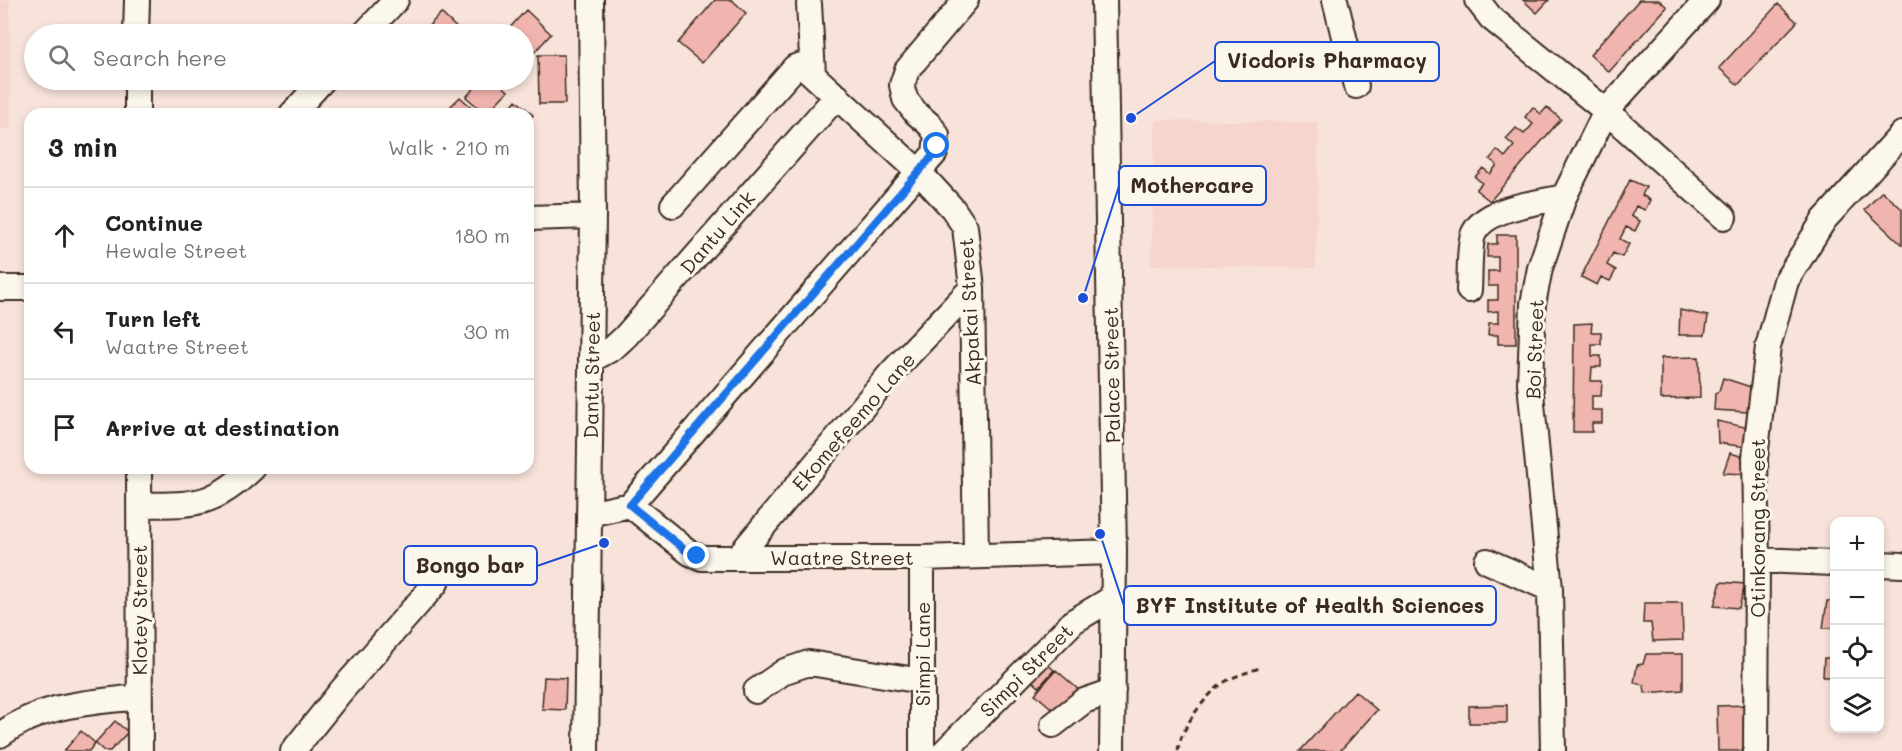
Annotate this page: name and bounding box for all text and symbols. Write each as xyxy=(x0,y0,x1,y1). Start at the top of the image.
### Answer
search box xyxy=(24,24,534,90)
icon: search xyxy=(45,41,78,74)
callout: Vicdoris Pharmacy xyxy=(1215,42,1439,81)
text: Search here xyxy=(93,43,227,72)
text: Vicdoris Pharmacy xyxy=(1227,46,1427,74)
text: 3 min xyxy=(48,130,117,164)
route start xyxy=(923,132,949,158)
text: Walk · 210 m xyxy=(388,134,510,160)
callout: Mothercare xyxy=(1119,166,1266,205)
text: Mothercare xyxy=(1130,171,1254,198)
street label: Dantu Link xyxy=(674,185,760,279)
text: Continue xyxy=(105,208,203,237)
icon: ahead xyxy=(48,219,81,252)
text: 180 m xyxy=(454,222,510,248)
text: Hewale Street xyxy=(105,237,247,263)
street label: Akpakai Street xyxy=(952,237,986,387)
street label: Boi Street xyxy=(1519,298,1549,400)
text: Turn left xyxy=(105,304,201,333)
street label: Palace Street xyxy=(1097,307,1125,443)
street label: Dantu Street xyxy=(577,311,605,439)
icon: left xyxy=(48,315,81,348)
text: 30 m xyxy=(464,318,510,344)
text: Waatre Street xyxy=(105,333,249,359)
street label: Ekomefeemo Lane xyxy=(786,346,920,496)
icon: arrive xyxy=(48,411,81,444)
text: Arrive at destination xyxy=(105,413,340,442)
street label: Otinkorang Street xyxy=(1744,438,1770,618)
map controls xyxy=(1830,517,1884,733)
button: + xyxy=(1830,517,1884,571)
route end xyxy=(683,542,709,568)
street label: Waatre Street xyxy=(770,544,914,570)
street label: Klotey Street xyxy=(126,545,152,675)
callout: Bongo bar xyxy=(404,546,537,585)
text: Bongo bar xyxy=(416,551,525,578)
button: − xyxy=(1830,571,1884,625)
callout: BYF Institute of Health Sciences xyxy=(1124,586,1496,625)
text: BYF Institute of Health Sciences xyxy=(1136,591,1484,618)
street label: Simpi Lane xyxy=(909,602,935,706)
street label: Simpi Street xyxy=(974,618,1078,722)
button: locate xyxy=(1830,625,1884,679)
button: layers xyxy=(1830,679,1884,733)

